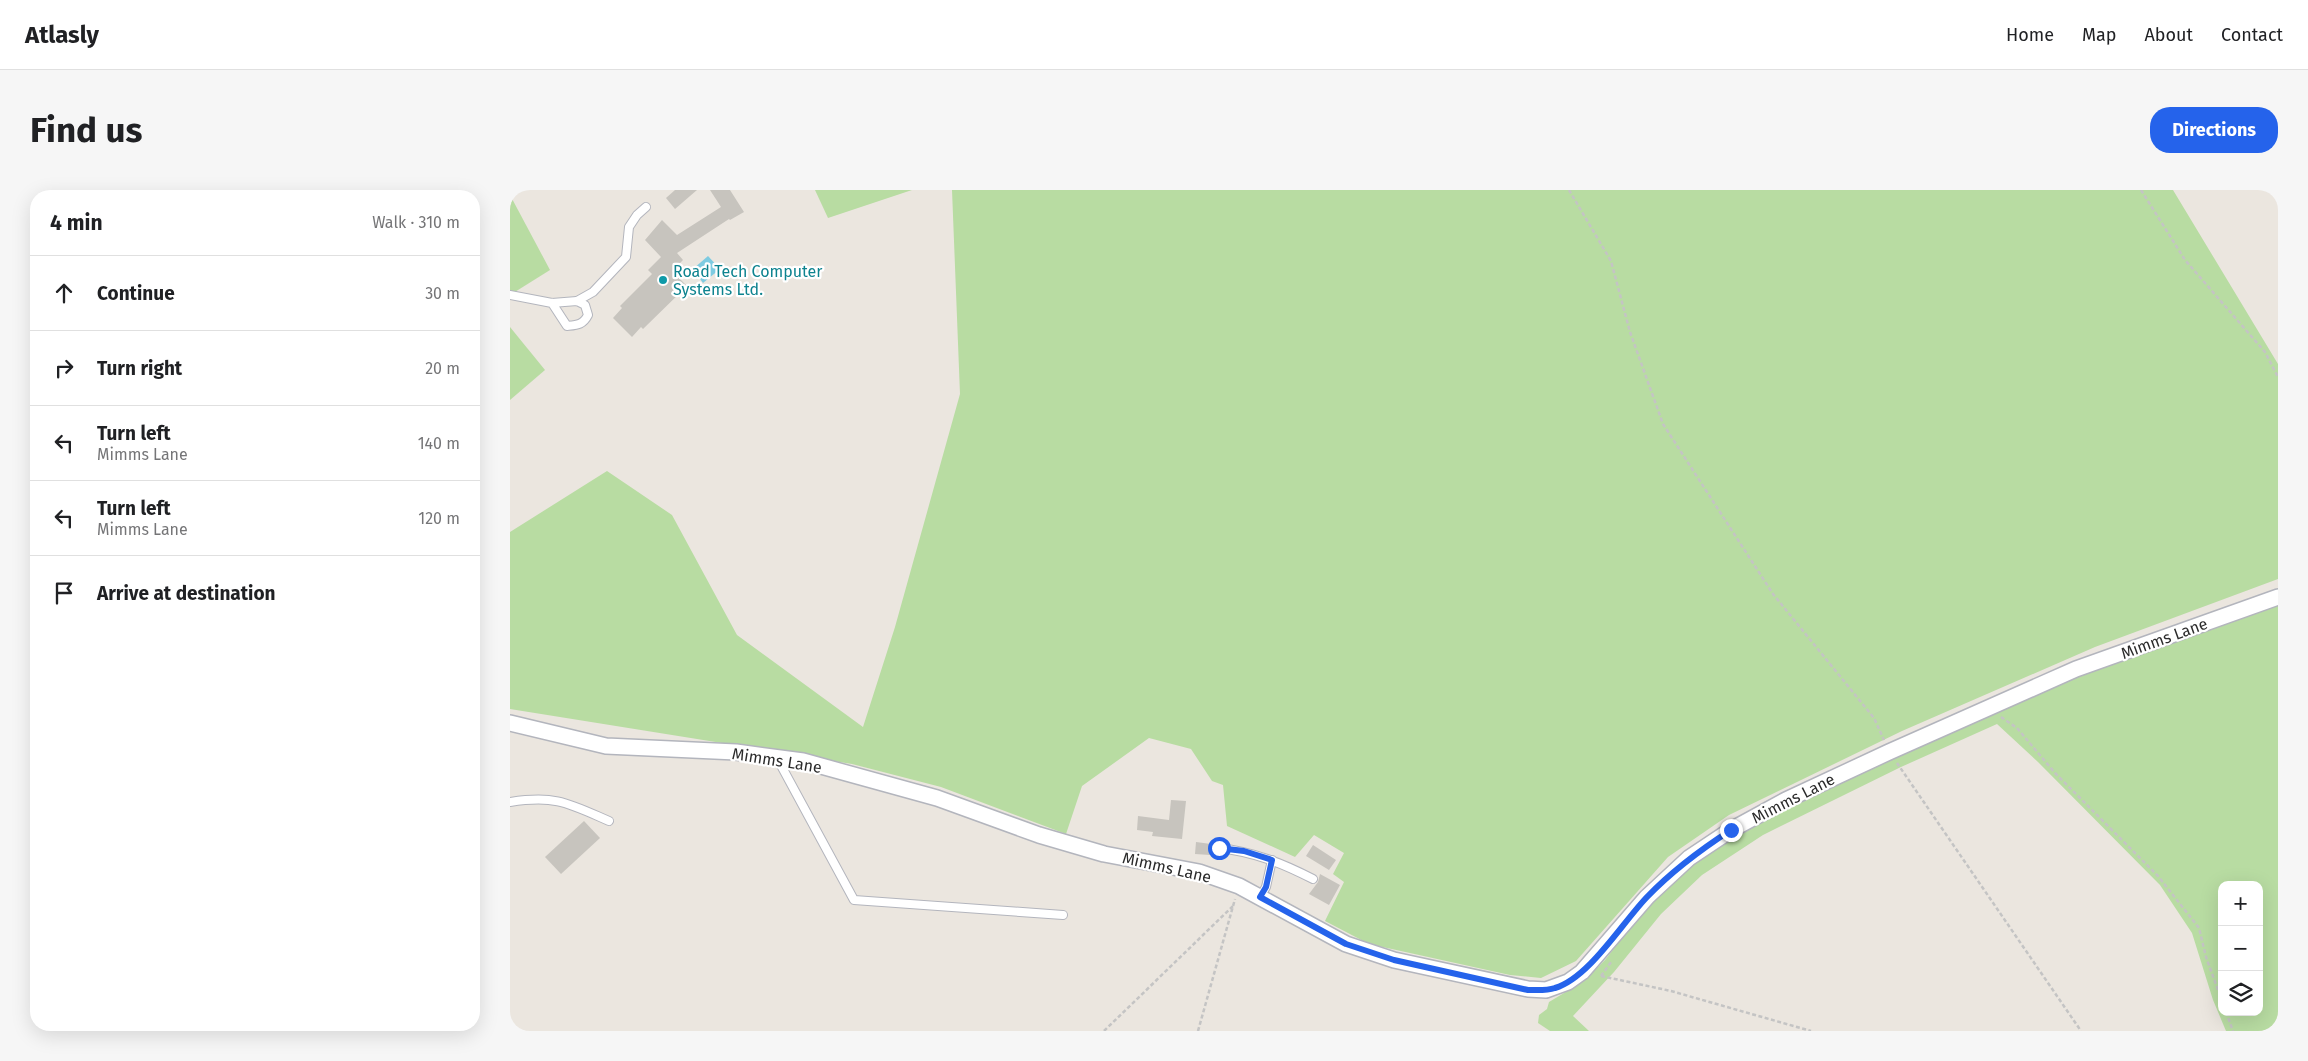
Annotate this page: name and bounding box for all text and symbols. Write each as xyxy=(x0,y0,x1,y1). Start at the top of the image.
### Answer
text: Atlasly xyxy=(25,21,99,49)
text: Home xyxy=(2006,24,2054,46)
text: Map xyxy=(2082,24,2116,46)
text: About xyxy=(2144,24,2193,46)
text: Contact xyxy=(2221,24,2283,46)
button: Directions xyxy=(2150,107,2278,153)
text: Find us xyxy=(30,109,142,151)
text: 4 min xyxy=(50,210,103,236)
text: Walk · 310 m xyxy=(372,213,460,232)
place label: Road Tech Computer Systems Ltd. xyxy=(673,262,823,299)
marker: Road Tech Computer Systems Ltd. xyxy=(657,274,669,286)
icon: ahead xyxy=(50,279,78,307)
text: Continue xyxy=(97,282,175,305)
text: 30 m xyxy=(425,284,460,303)
icon: right xyxy=(50,354,78,382)
text: Turn right xyxy=(97,357,182,380)
text: 20 m xyxy=(425,359,460,378)
text: Turn left xyxy=(97,422,171,445)
icon: left xyxy=(50,429,78,457)
text: 140 m xyxy=(418,434,460,453)
text: Mimms Lane xyxy=(97,445,188,464)
text: Turn left xyxy=(97,497,171,520)
icon: left xyxy=(50,504,78,532)
text: 120 m xyxy=(418,509,460,528)
text: Mimms Lane xyxy=(97,520,188,539)
icon: arrive xyxy=(50,579,78,607)
text: Arrive at destination xyxy=(97,582,276,605)
street label: Mimms Lane xyxy=(2118,614,2210,663)
street label: Mimms Lane xyxy=(731,744,823,777)
street label: Mimms Lane xyxy=(1748,769,1838,828)
route end xyxy=(1720,819,1743,842)
route start xyxy=(1208,837,1231,860)
street label: Mimms Lane xyxy=(1121,848,1213,887)
map controls xyxy=(2218,881,2263,1016)
button: + xyxy=(2218,881,2263,926)
button: − xyxy=(2218,926,2263,971)
button: layers xyxy=(2218,971,2263,1016)

